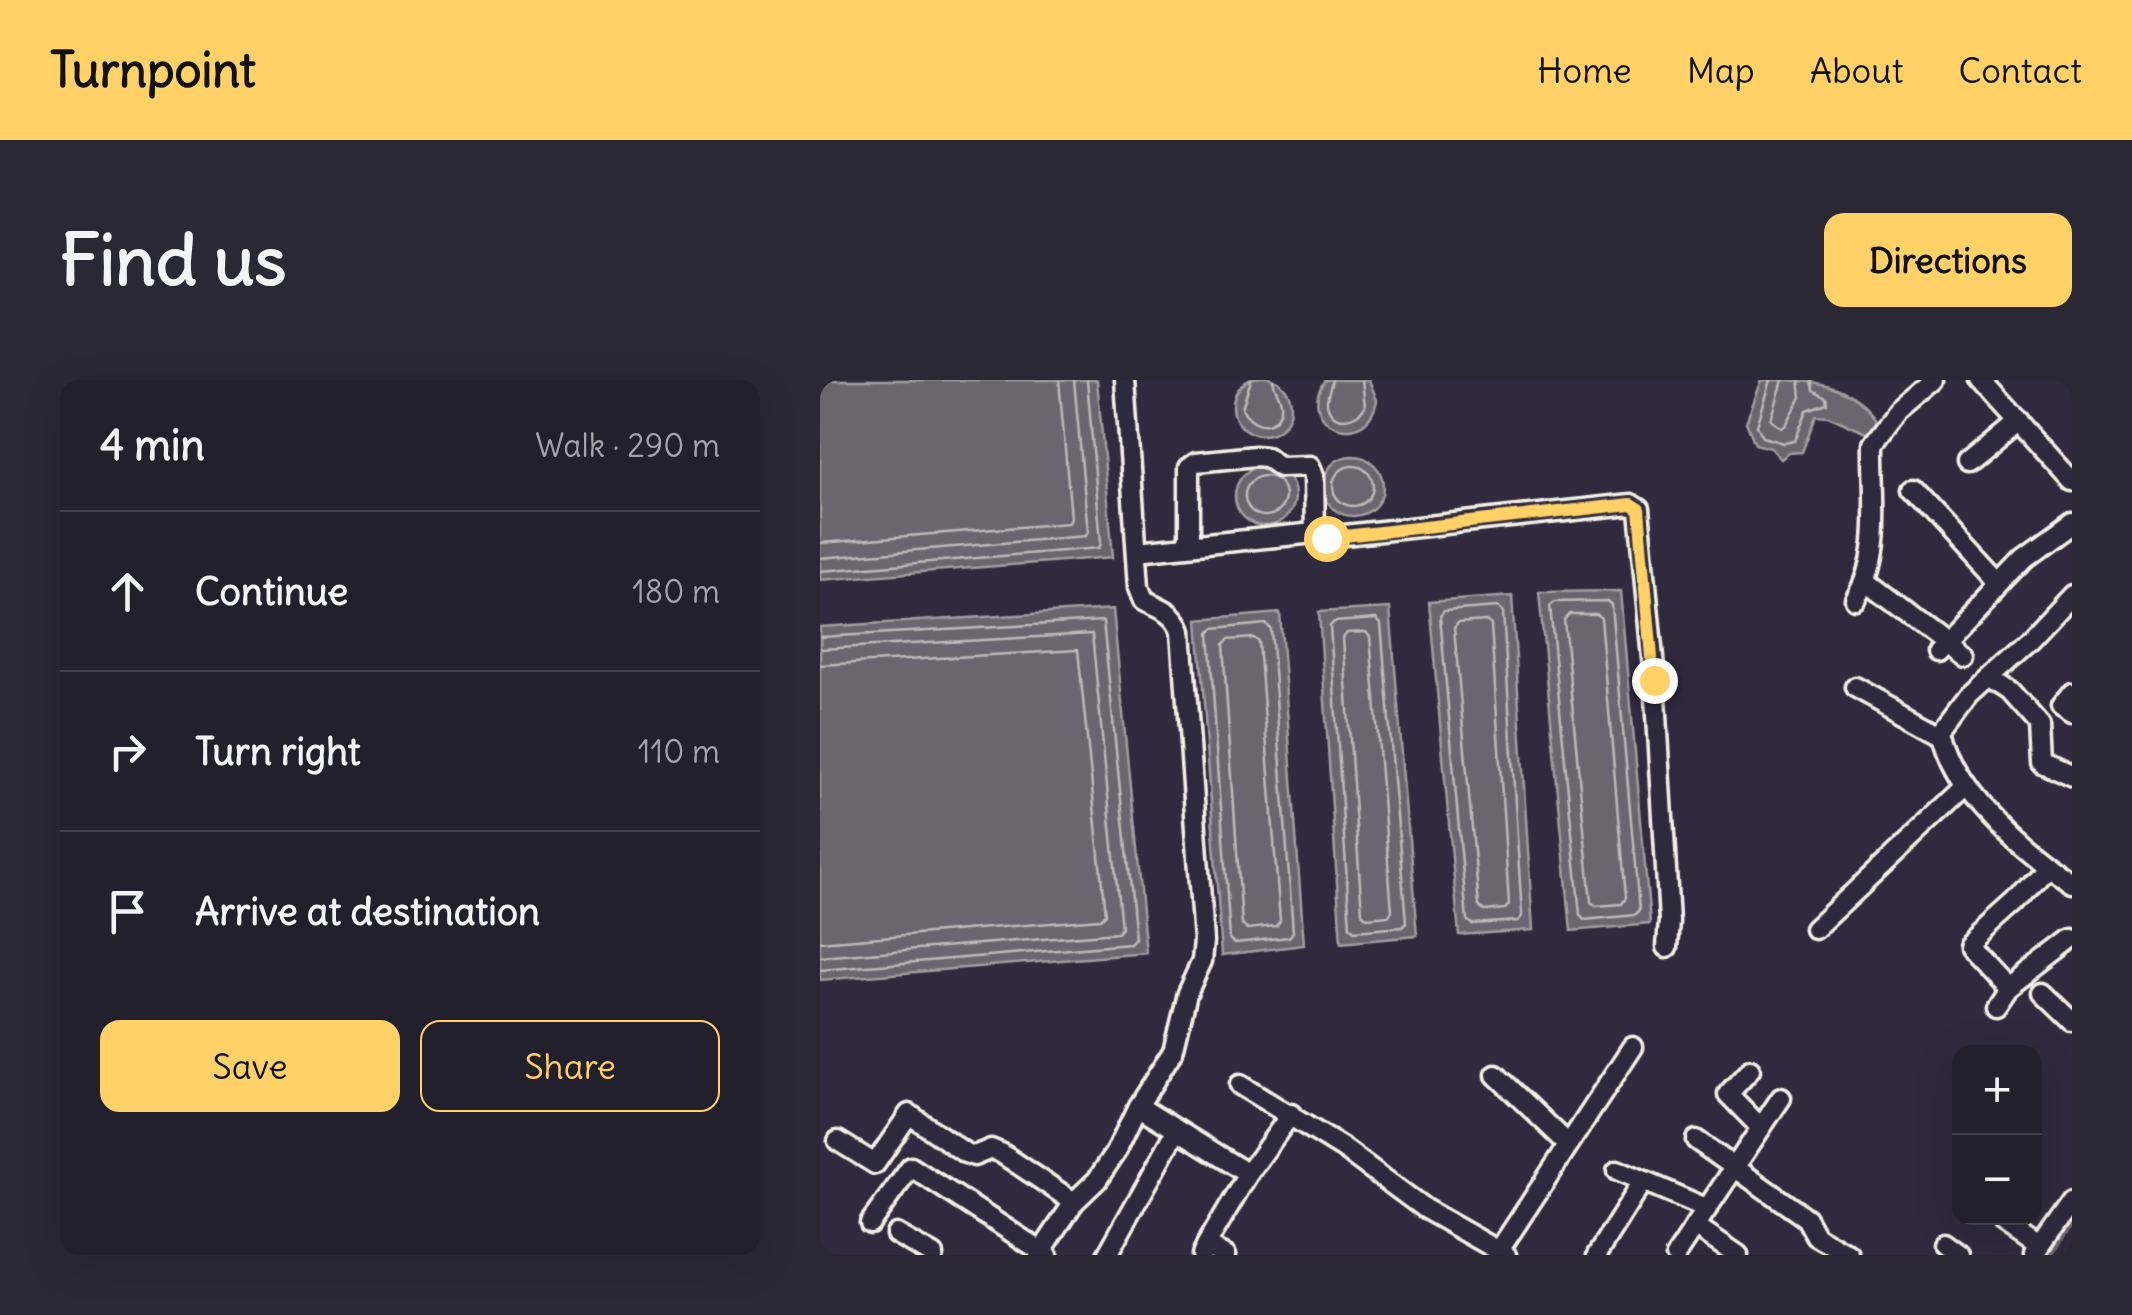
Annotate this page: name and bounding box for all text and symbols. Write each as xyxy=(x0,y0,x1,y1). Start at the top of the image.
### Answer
text: Turnpoint xyxy=(50,40,256,100)
text: Home xyxy=(1537,48,1632,92)
text: Map xyxy=(1687,48,1755,92)
text: About xyxy=(1810,48,1903,92)
text: Contact xyxy=(1958,48,2082,92)
button: Directions xyxy=(1824,213,2072,307)
text: Find us xyxy=(60,216,286,304)
text: 4 min xyxy=(100,419,205,471)
text: Walk · 290 m xyxy=(535,425,720,466)
route start xyxy=(1304,516,1350,562)
icon: ahead xyxy=(100,564,155,619)
text: Continue xyxy=(195,568,348,615)
text: 180 m xyxy=(632,571,720,612)
route end xyxy=(1632,658,1678,704)
icon: right xyxy=(100,724,155,779)
text: Turn right xyxy=(195,728,361,775)
text: 110 m xyxy=(638,731,720,772)
icon: arrive xyxy=(100,884,155,939)
text: Arrive at destination xyxy=(195,888,540,935)
button: Save xyxy=(100,1020,400,1112)
button: Share xyxy=(420,1020,720,1112)
map controls xyxy=(1952,1045,2042,1225)
button: + xyxy=(1952,1045,2042,1135)
button: − xyxy=(1952,1135,2042,1225)

